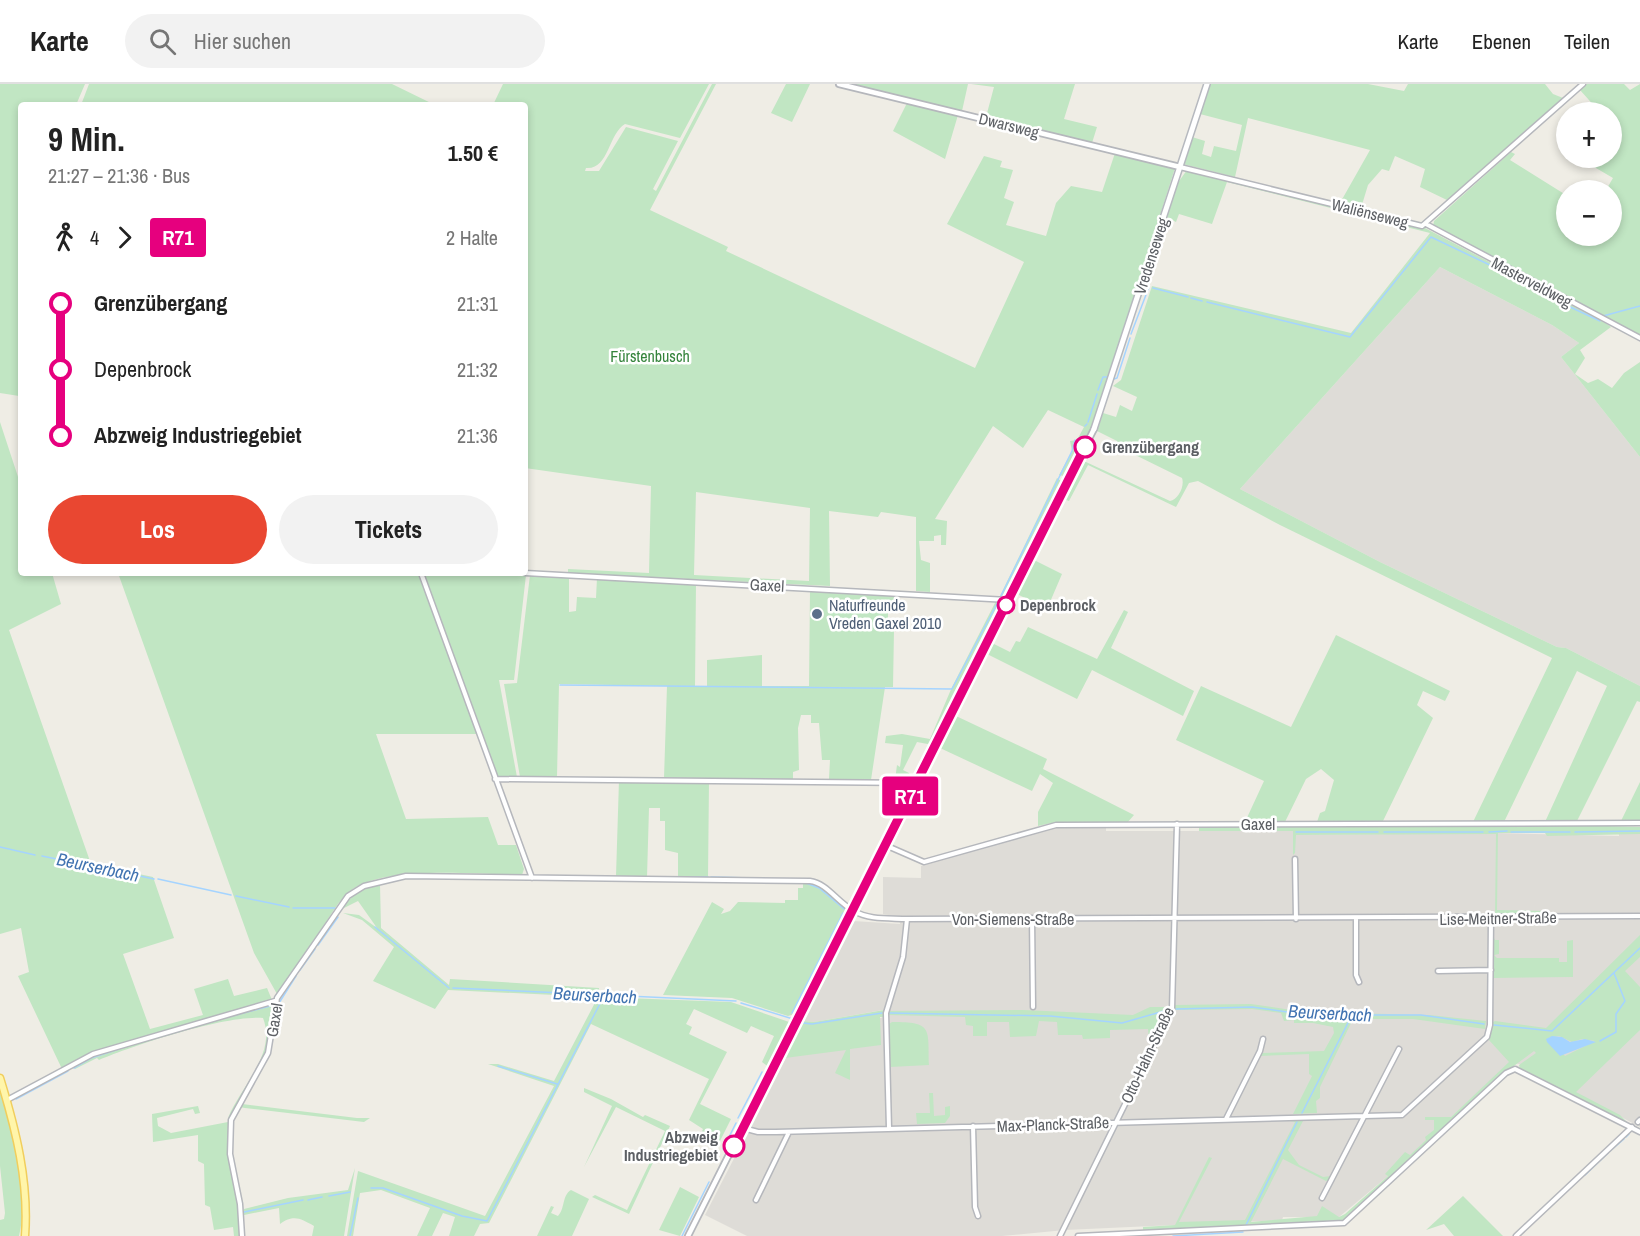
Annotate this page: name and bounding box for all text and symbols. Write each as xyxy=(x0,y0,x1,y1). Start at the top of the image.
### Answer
search box xyxy=(125,14,545,68)
text: Karte xyxy=(30,22,89,60)
icon: search xyxy=(146,25,179,58)
text: Hier suchen xyxy=(194,26,291,56)
text: Karte xyxy=(1398,27,1439,56)
text: Ebenen xyxy=(1472,27,1531,56)
text: Teilen xyxy=(1564,27,1610,56)
map controls xyxy=(1556,102,1622,246)
button: + xyxy=(1556,102,1622,168)
street label: Dwarsweg xyxy=(977,107,1042,143)
text: 9 Min. xyxy=(48,117,125,161)
text: 1.50 € xyxy=(448,138,498,168)
text: 21:27 – 21:36 · Bus xyxy=(48,162,190,189)
button: − xyxy=(1556,180,1622,246)
street label: Waliënseweg xyxy=(1329,193,1411,233)
street label: Vredenseweg xyxy=(1128,214,1174,297)
icon: walk xyxy=(48,221,81,254)
icon: forward xyxy=(108,221,141,254)
text: R71 xyxy=(162,223,194,252)
text: 4 xyxy=(90,224,99,251)
text: 2 Halte xyxy=(446,224,498,251)
street label: Masterveldweg xyxy=(1488,252,1577,313)
text: Grenzübergang xyxy=(94,288,227,318)
text: 21:31 xyxy=(457,290,498,317)
park label: Fürstenbusch xyxy=(610,345,690,367)
text: Depenbrock xyxy=(94,354,191,384)
text: 21:32 xyxy=(457,356,498,383)
text: Abzweig Industriegebiet xyxy=(94,420,302,450)
text: 21:36 xyxy=(457,422,498,449)
marker: Grenzübergang xyxy=(1074,436,1096,458)
place label: Grenzübergang xyxy=(1102,436,1199,458)
button: Los xyxy=(48,495,267,564)
button: Tickets xyxy=(279,495,498,564)
street label: Gaxel xyxy=(749,573,785,597)
place label: Naturfreunde Vreden Gaxel 2010 xyxy=(829,594,942,634)
place label: Depenbrock xyxy=(1020,594,1097,616)
marker: Depenbrock xyxy=(997,596,1015,614)
marker: Naturfreunde Vreden Gaxel 2010 xyxy=(810,607,824,621)
line badge: R71 xyxy=(876,776,944,816)
text: R71 xyxy=(894,782,926,811)
street label: Gaxel xyxy=(1241,813,1275,835)
water label: Beurserbach xyxy=(54,846,142,888)
street label: Lise-Meitner-Straße xyxy=(1439,906,1557,930)
street label: Von-Siemens-Straße xyxy=(952,908,1074,930)
water label: Beurserbach xyxy=(553,980,637,1010)
water label: Beurserbach xyxy=(1288,998,1372,1028)
street label: Gaxel xyxy=(260,1001,288,1039)
street label: Otto-Hahn-Straße xyxy=(1115,1003,1179,1107)
street label: Max-Planck-Straße xyxy=(997,1111,1109,1137)
place label: Abzweig Industriegebiet xyxy=(624,1126,719,1166)
marker: Abzweig Industriegebiet xyxy=(723,1135,745,1157)

